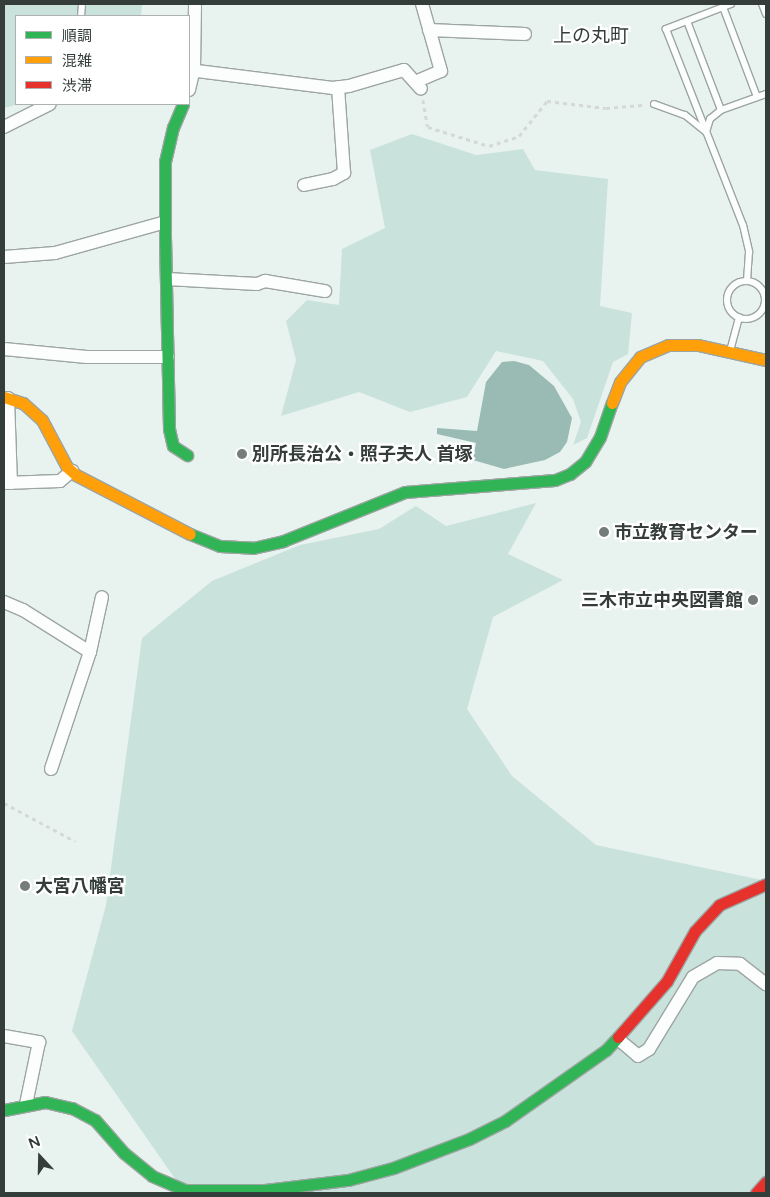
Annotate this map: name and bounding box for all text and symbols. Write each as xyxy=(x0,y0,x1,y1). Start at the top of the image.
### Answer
legend xyxy=(15,15,190,105)
district label: 上の丸町 xyxy=(553,26,629,48)
text: 順調 xyxy=(62,27,92,45)
text: 混雑 xyxy=(62,52,92,70)
text: 渋滞 xyxy=(62,77,92,95)
place label: 別所長治公・照子夫人 首塚 xyxy=(252,443,473,465)
marker: 別所長治公・照子夫人 首塚 xyxy=(236,448,248,460)
place label: 市立教育センター xyxy=(614,521,758,543)
marker: 市立教育センター xyxy=(598,526,610,538)
place label: 三木市立中央図書館 xyxy=(581,589,743,611)
marker: 三木市立中央図書館 xyxy=(747,594,759,606)
place label: 大宮八幡宮 xyxy=(35,875,125,897)
marker: 大宮八幡宮 xyxy=(19,880,31,892)
north arrow xyxy=(15,1132,65,1182)
text: N xyxy=(26,1133,43,1152)

